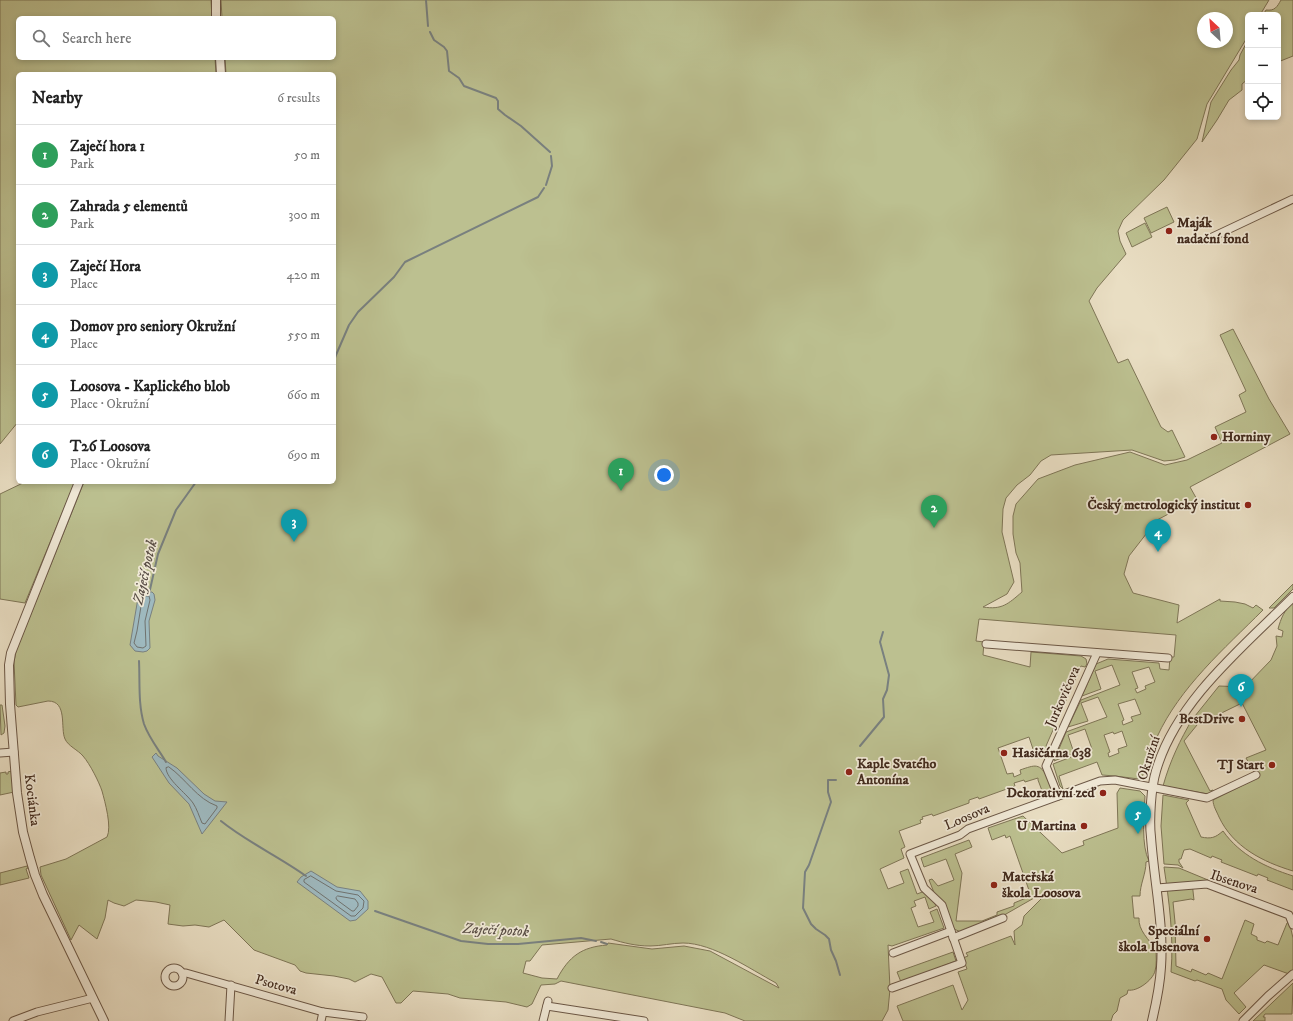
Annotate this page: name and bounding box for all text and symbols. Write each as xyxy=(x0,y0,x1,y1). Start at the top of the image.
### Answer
north arrow xyxy=(1197,12,1233,48)
map controls xyxy=(1245,12,1281,120)
button: + xyxy=(1245,12,1281,48)
search box xyxy=(16,16,336,60)
icon: search xyxy=(30,27,52,49)
text: Search here xyxy=(62,29,131,48)
button: − xyxy=(1245,48,1281,84)
button: locate xyxy=(1245,84,1281,120)
text: Nearby xyxy=(32,87,82,109)
text: 6 results xyxy=(277,90,320,106)
text: Zaječí hora 1 xyxy=(70,137,145,156)
text: 1 xyxy=(43,147,47,163)
text: 50 m xyxy=(294,147,320,163)
text: Park xyxy=(70,156,94,172)
text: Zahrada 5 elementů xyxy=(70,197,188,216)
text: 2 xyxy=(42,207,48,223)
text: 300 m xyxy=(289,207,320,223)
place label: Maják nadační fond xyxy=(1177,214,1250,248)
text: Park xyxy=(70,216,94,232)
marker: Maják nadační fond xyxy=(1164,226,1174,236)
text: Zaječí Hora xyxy=(70,257,141,276)
text: 3 xyxy=(43,267,47,283)
text: 420 m xyxy=(287,267,320,283)
text: Place xyxy=(70,276,98,292)
text: Domov pro seniory Okružní xyxy=(70,317,235,336)
text: 4 xyxy=(41,327,49,343)
text: 550 m xyxy=(288,327,320,343)
text: Place xyxy=(70,336,98,352)
text: Loosova - Kaplického blob xyxy=(70,377,230,396)
text: 5 xyxy=(42,387,48,403)
text: 660 m xyxy=(287,387,320,403)
text: Place · Okružní xyxy=(70,396,149,412)
place label: Horniny xyxy=(1222,428,1271,446)
marker: Horniny xyxy=(1209,432,1219,442)
text: T26 Loosova xyxy=(70,437,150,456)
text: 6 xyxy=(42,447,48,463)
text: 690 m xyxy=(287,447,320,463)
text: Place · Okružní xyxy=(70,456,149,472)
pin: 1 xyxy=(608,458,634,491)
your location xyxy=(654,465,674,485)
pin: 2 xyxy=(921,495,947,528)
place label: Český metrologický institut xyxy=(1088,496,1241,514)
marker: Český metrologický institut xyxy=(1243,500,1253,510)
pin: 3 xyxy=(281,509,307,542)
pin: 4 xyxy=(1145,519,1171,552)
water label: Zaječí potok xyxy=(128,537,162,607)
street label: Jurkovičova xyxy=(1041,663,1085,732)
pin: 6 xyxy=(1228,674,1254,707)
place label: BestDrive xyxy=(1179,710,1234,728)
marker: BestDrive xyxy=(1237,714,1247,724)
street label: Okružní xyxy=(1133,732,1165,783)
place label: Hasičárna 638 xyxy=(1012,744,1091,762)
marker: Hasičárna 638 xyxy=(999,748,1009,758)
place label: Kaple Svatého Antonína xyxy=(856,755,937,789)
place label: TJ Start xyxy=(1216,756,1265,774)
marker: TJ Start xyxy=(1267,760,1277,770)
marker: Kaple Svatého Antonína xyxy=(844,767,854,777)
street label: Kociánka xyxy=(20,773,44,827)
place label: Dekorativní zeď xyxy=(1007,784,1097,802)
marker: Dekorativní zeď xyxy=(1098,788,1108,798)
street label: Loosova xyxy=(942,799,992,835)
pin: 5 xyxy=(1125,801,1151,834)
place label: U Martina xyxy=(1017,817,1077,835)
marker: U Martina xyxy=(1079,821,1089,831)
street label: Ibsenova xyxy=(1208,866,1260,898)
place label: Mateřská škola Loosova xyxy=(1002,868,1082,902)
marker: Mateřská škola Loosova xyxy=(989,880,999,890)
water label: Zaječí potok xyxy=(462,919,530,941)
place label: Speciální škola Ibsenova xyxy=(1119,922,1200,956)
marker: Speciální škola Ibsenova xyxy=(1202,934,1212,944)
street label: Psotova xyxy=(253,970,299,1000)

